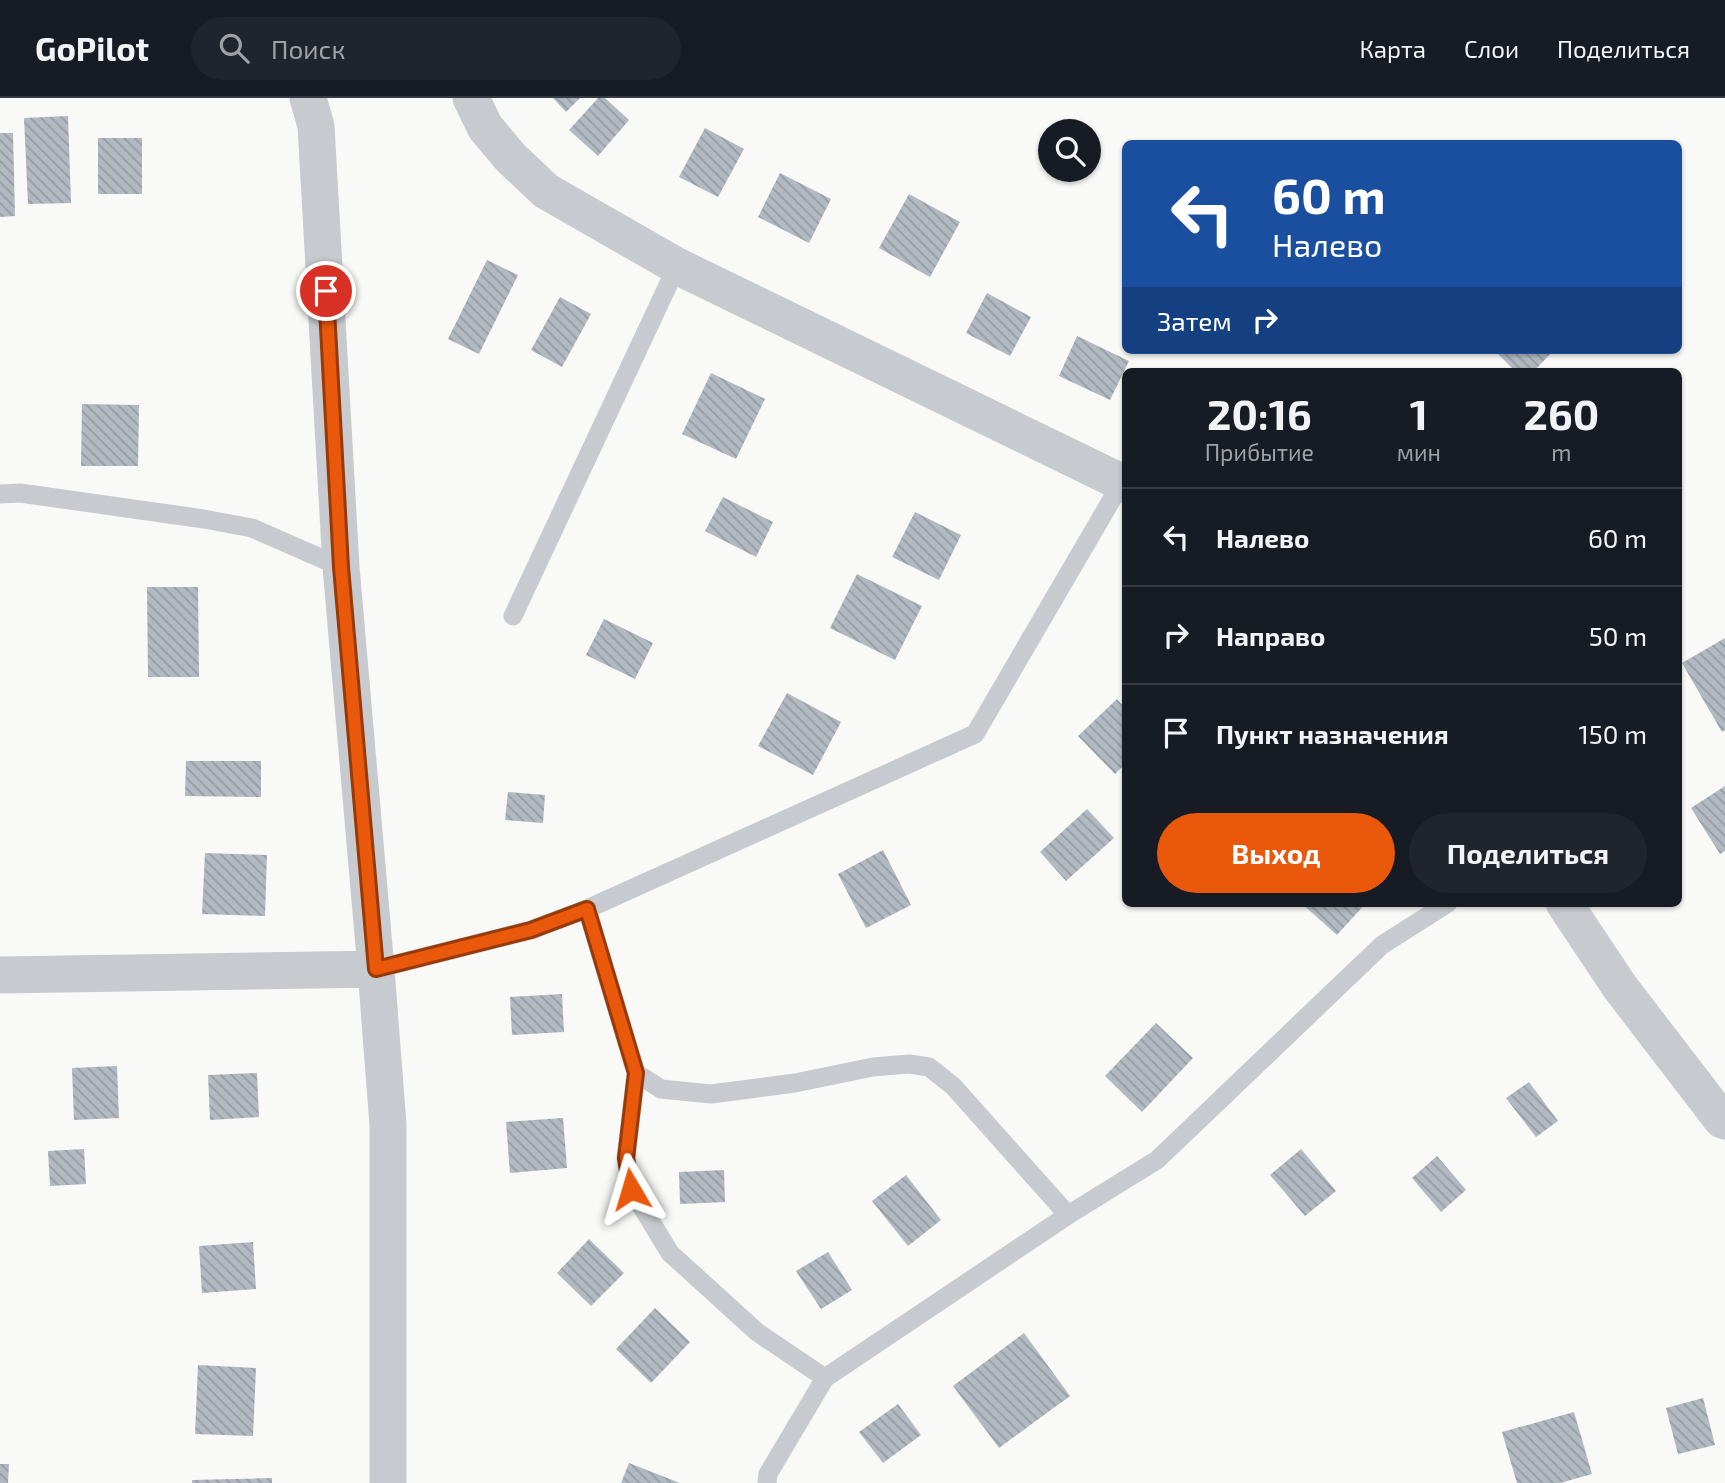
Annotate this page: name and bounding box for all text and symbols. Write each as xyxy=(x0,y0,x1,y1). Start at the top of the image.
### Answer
search box xyxy=(191,17,681,80)
text: GoPilot xyxy=(35,28,149,68)
icon: search xyxy=(215,29,253,67)
text: Поиск xyxy=(271,33,345,64)
text: Карта xyxy=(1359,34,1426,63)
text: Слои xyxy=(1464,34,1519,63)
text: Поделиться xyxy=(1557,34,1690,63)
map controls xyxy=(1038,119,1101,182)
button: search xyxy=(1038,119,1101,182)
text: 60 m xyxy=(1272,165,1386,224)
icon: left xyxy=(1157,168,1248,259)
text: Налево xyxy=(1272,225,1382,263)
pin xyxy=(296,261,356,321)
icon: arrive xyxy=(307,272,345,310)
icon: right xyxy=(1246,301,1284,339)
text: Затем xyxy=(1157,305,1232,336)
text: 20:16 xyxy=(1207,388,1312,438)
text: 1 xyxy=(1410,388,1428,438)
text: 260 xyxy=(1524,388,1599,438)
text: Прибытие xyxy=(1205,438,1314,466)
text: мин xyxy=(1397,438,1441,466)
text: m xyxy=(1551,438,1572,466)
icon: left xyxy=(1157,518,1195,556)
text: Налево xyxy=(1216,522,1309,553)
text: 60 m xyxy=(1588,522,1647,553)
icon: right xyxy=(1157,616,1195,654)
text: Направо xyxy=(1216,620,1325,651)
text: 50 m xyxy=(1589,620,1647,651)
icon: arrive xyxy=(1157,714,1195,752)
text: Пункт назначения xyxy=(1216,718,1449,749)
text: 150 m xyxy=(1578,718,1647,749)
button: Выход xyxy=(1157,813,1395,893)
button: Поделиться xyxy=(1409,813,1647,893)
position arrow xyxy=(594,1152,668,1226)

